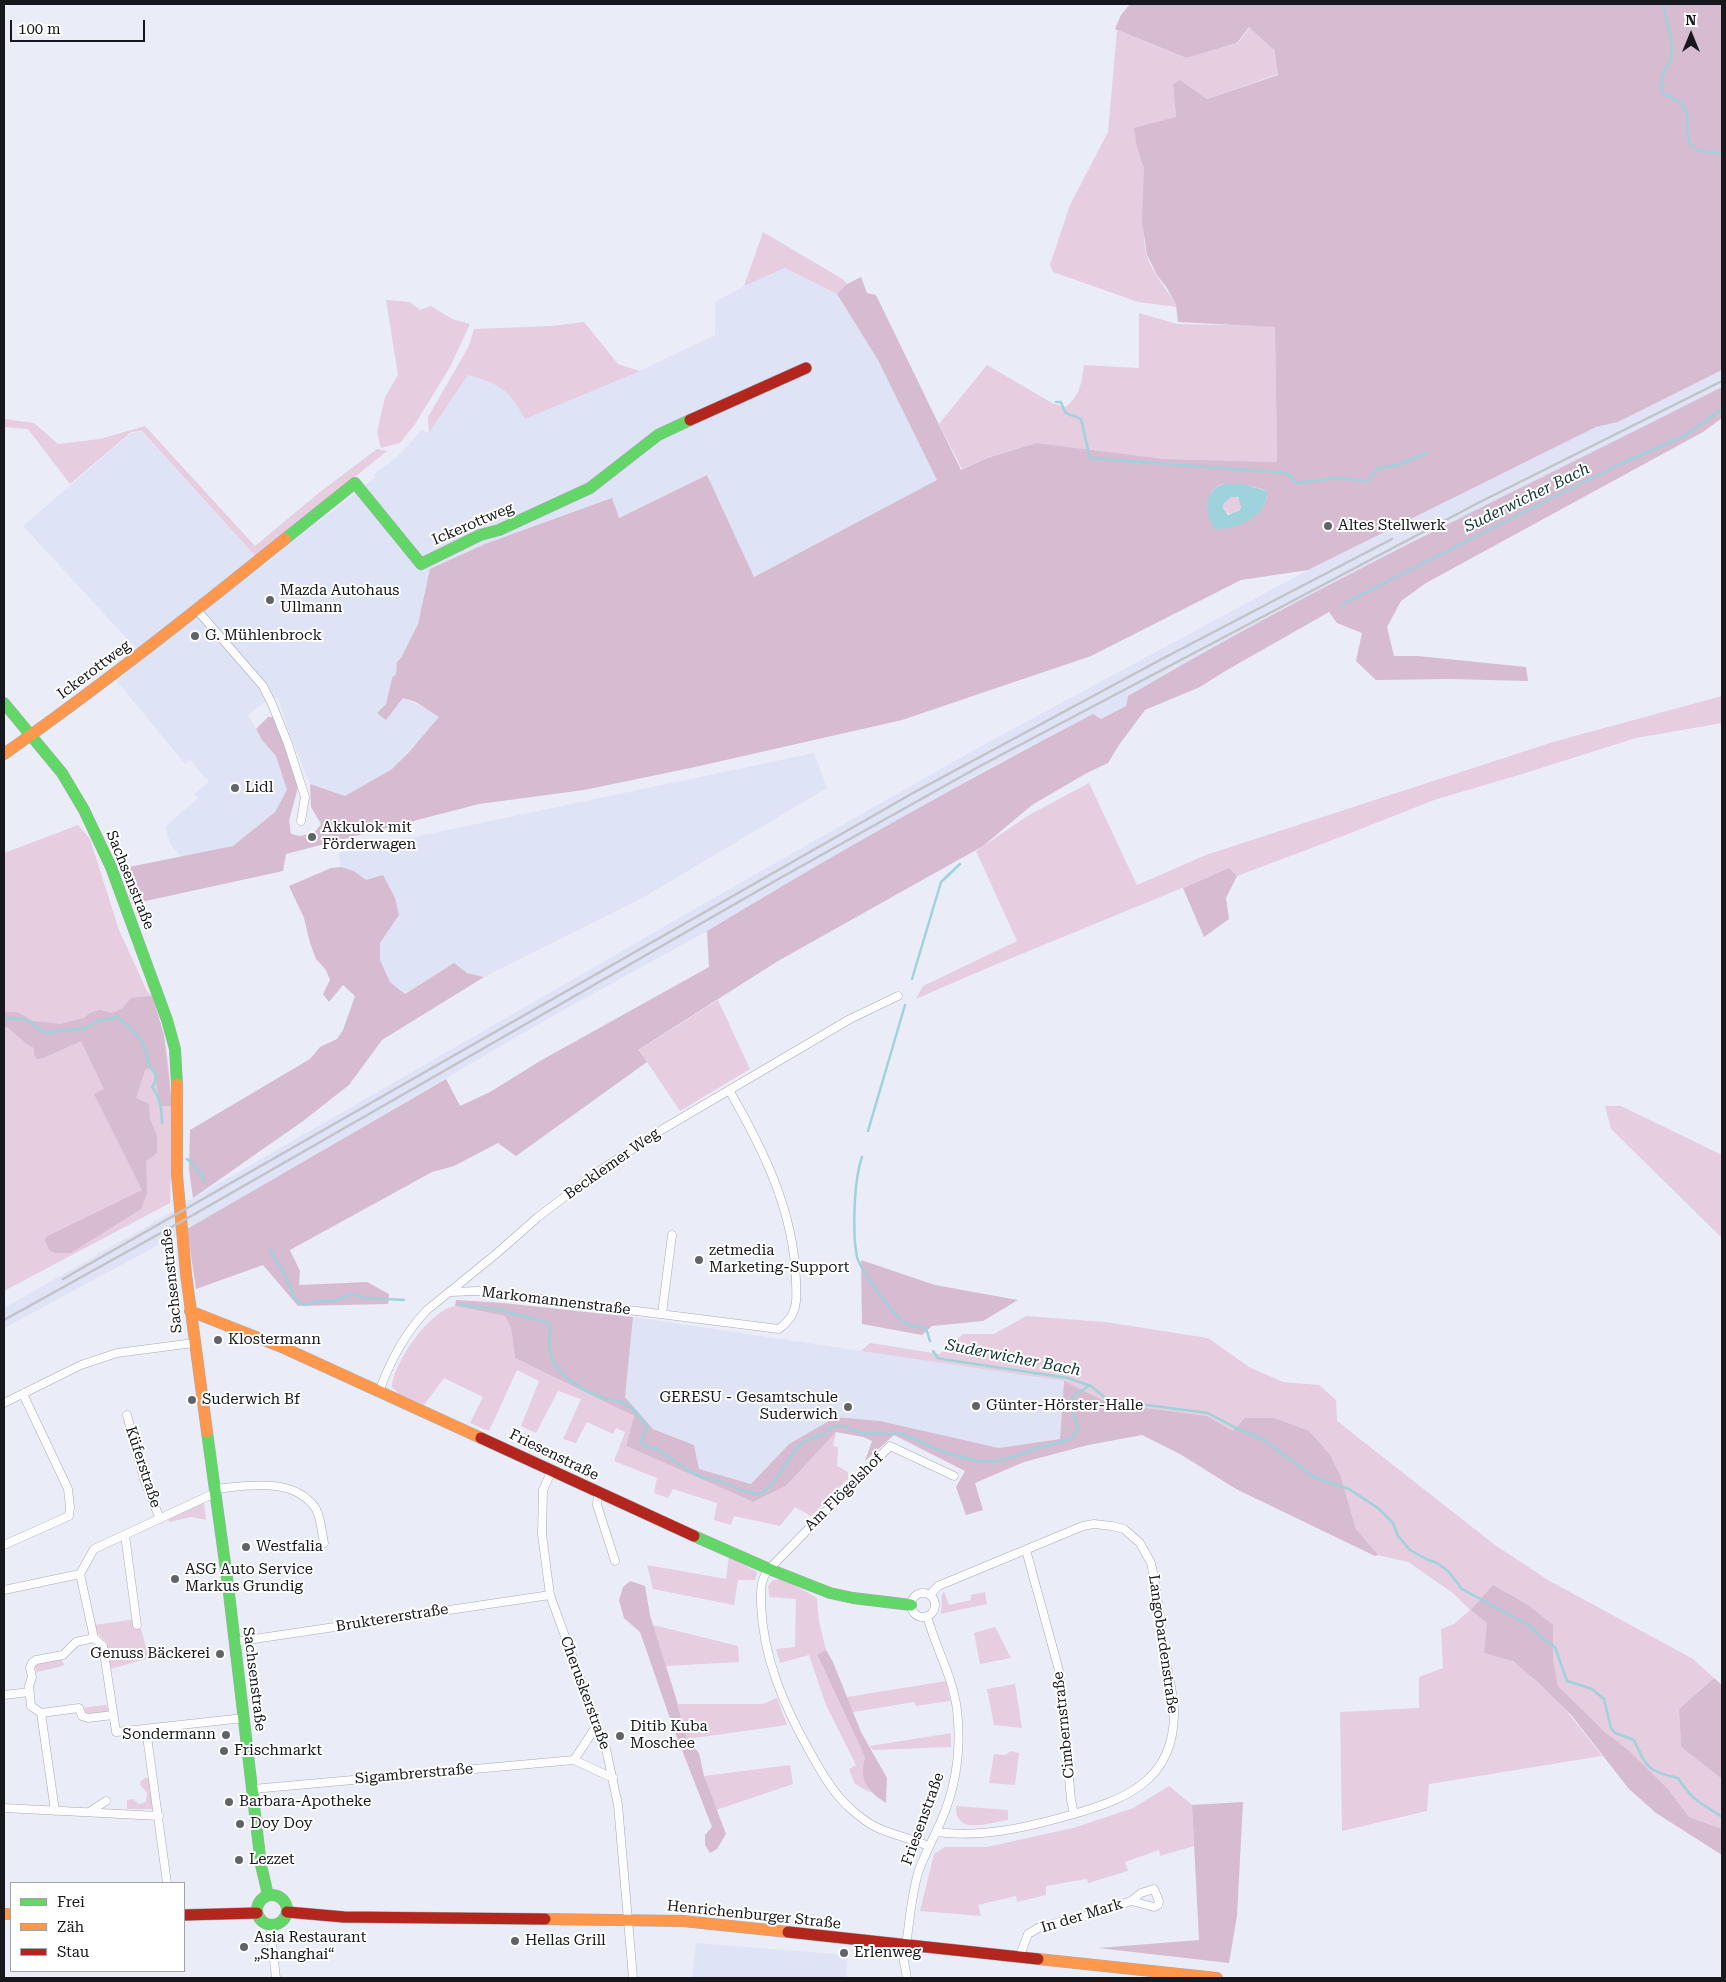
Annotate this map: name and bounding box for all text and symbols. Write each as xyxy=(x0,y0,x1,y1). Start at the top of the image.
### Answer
scale bar xyxy=(12,10,148,42)
north arrow xyxy=(1666,10,1716,60)
text: N xyxy=(1686,12,1696,28)
text: 100 m xyxy=(18,20,61,38)
water label: Suderwicher Bach xyxy=(1461,459,1593,537)
street label: Ickerottweg xyxy=(430,499,516,549)
place label: Altes Stellwerk xyxy=(1338,517,1446,535)
marker: Altes Stellwerk xyxy=(1322,520,1334,532)
place label: Mazda Autohaus Ullmann xyxy=(280,582,399,617)
marker: Mazda Autohaus Ullmann xyxy=(264,594,276,606)
place label: G. Mühlenbrock xyxy=(205,627,322,645)
marker: G. Mühlenbrock xyxy=(189,630,201,642)
street label: Ickerottweg xyxy=(54,637,134,703)
place label: Lidl xyxy=(245,779,273,797)
marker: Lidl xyxy=(229,782,241,794)
place label: Akkulok mit Förderwagen xyxy=(322,819,416,854)
street label: Sachsenstraße xyxy=(102,828,158,932)
marker: Akkulok mit Förderwagen xyxy=(306,831,318,843)
street label: Becklemer Weg xyxy=(561,1125,663,1203)
street label: Sachsenstraße xyxy=(158,1228,186,1334)
place label: zetmedia Marketing-Support xyxy=(709,1242,849,1277)
marker: zetmedia Marketing-Support xyxy=(693,1254,705,1266)
street label: Markomannenstraße xyxy=(480,1283,632,1319)
place label: Klostermann xyxy=(228,1331,321,1349)
marker: Klostermann xyxy=(212,1334,224,1346)
water label: Suderwicher Bach xyxy=(944,1335,1082,1381)
place label: GERESU - Gesamtschule Suderwich xyxy=(659,1389,838,1424)
place label: Suderwich Bf xyxy=(202,1391,300,1409)
marker: Suderwich Bf xyxy=(186,1394,198,1406)
place label: Günter-Hörster-Halle xyxy=(986,1397,1143,1415)
marker: Günter-Hörster-Halle xyxy=(970,1400,982,1412)
marker: GERESU - Gesamtschule Suderwich xyxy=(842,1401,854,1413)
street label: Küferstraße xyxy=(121,1424,165,1510)
street label: Friesenstraße xyxy=(506,1426,602,1484)
street label: Am Flögelshof xyxy=(801,1449,887,1535)
place label: Westfalia xyxy=(256,1538,323,1556)
marker: Westfalia xyxy=(240,1541,252,1553)
place label: ASG Auto Service Markus Grundig xyxy=(185,1561,313,1596)
marker: ASG Auto Service Markus Grundig xyxy=(169,1573,181,1585)
street label: Langobardenstraße xyxy=(1144,1573,1182,1715)
street label: Bruktererstraße xyxy=(334,1600,450,1636)
street label: Sachsenstraße xyxy=(239,1626,269,1732)
street label: Cheruskerstraße xyxy=(556,1634,614,1752)
place label: Genuss Bäckerei xyxy=(90,1645,210,1663)
marker: Genuss Bäckerei xyxy=(214,1648,226,1660)
street label: Cimbernstraße xyxy=(1049,1671,1079,1779)
place label: Ditib Kuba Moschee xyxy=(630,1718,708,1753)
place label: Sondermann xyxy=(122,1726,216,1744)
marker: Sondermann xyxy=(220,1729,232,1741)
marker: Ditib Kuba Moschee xyxy=(614,1730,626,1742)
place label: Frischmarkt xyxy=(234,1742,322,1760)
marker: Frischmarkt xyxy=(218,1745,230,1757)
street label: Sigambrerstraße xyxy=(354,1760,474,1788)
street label: Friesenstraße xyxy=(898,1770,948,1868)
place label: Barbara-Apotheke xyxy=(239,1793,371,1811)
marker: Barbara-Apotheke xyxy=(223,1796,235,1808)
place label: Doy Doy xyxy=(250,1815,313,1833)
marker: Doy Doy xyxy=(234,1818,246,1830)
place label: Lezzet xyxy=(249,1851,295,1869)
marker: Lezzet xyxy=(233,1854,245,1866)
legend xyxy=(10,1882,185,1972)
text: Frei xyxy=(57,1893,85,1911)
street label: In der Mark xyxy=(1039,1895,1125,1937)
street label: Henrichenburger Straße xyxy=(666,1897,842,1933)
text: Zäh xyxy=(57,1918,84,1936)
place label: Asia Restaurant „Shanghai“ xyxy=(254,1929,366,1964)
place label: Hellas Grill xyxy=(525,1932,606,1950)
marker: Hellas Grill xyxy=(509,1935,521,1947)
marker: Asia Restaurant „Shanghai“ xyxy=(238,1941,250,1953)
text: Stau xyxy=(57,1943,89,1961)
place label: Erlenweg xyxy=(854,1944,921,1962)
marker: Erlenweg xyxy=(838,1947,850,1959)

